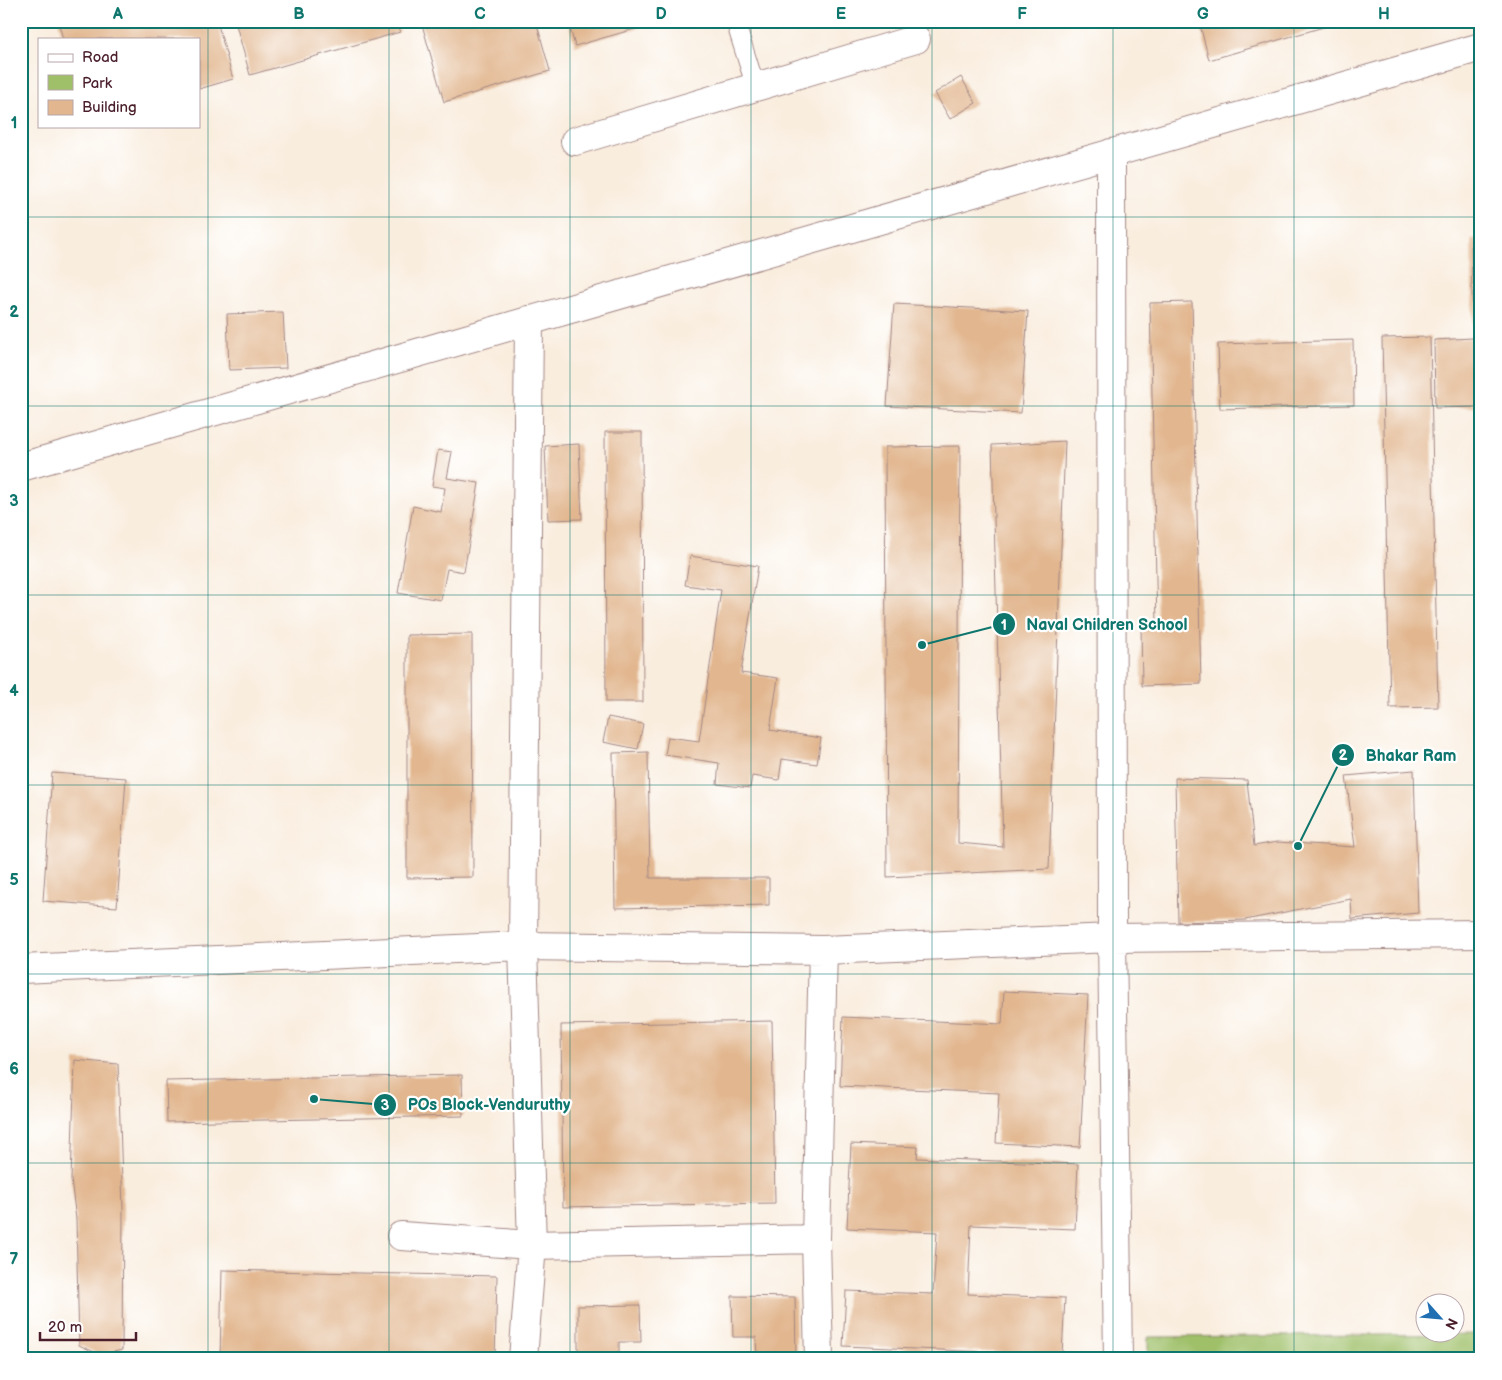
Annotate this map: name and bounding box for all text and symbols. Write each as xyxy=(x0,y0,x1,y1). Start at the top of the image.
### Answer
text: A xyxy=(112,5,123,24)
text: B xyxy=(293,5,305,24)
text: C xyxy=(474,5,486,24)
text: D xyxy=(655,5,667,24)
text: E xyxy=(836,5,846,24)
text: F xyxy=(1017,5,1027,24)
text: G xyxy=(1197,5,1209,24)
text: H xyxy=(1378,5,1390,24)
legend xyxy=(38,38,200,128)
text: Road xyxy=(82,48,118,67)
text: Park xyxy=(82,74,113,93)
text: Building xyxy=(82,98,137,117)
text: 1 xyxy=(11,114,17,133)
text: 2 xyxy=(9,303,19,322)
text: 3 xyxy=(9,492,19,511)
callout: Naval Children School xyxy=(992,609,1198,640)
text: 1 xyxy=(1001,616,1007,635)
text: Naval Children School xyxy=(1026,616,1188,635)
text: 4 xyxy=(9,682,19,701)
callout: Bhakar Ram xyxy=(1331,740,1466,771)
text: 2 xyxy=(1339,746,1348,765)
text: Bhakar Ram xyxy=(1366,747,1456,766)
text: 5 xyxy=(9,871,19,890)
text: 6 xyxy=(9,1060,19,1079)
callout: POs Block-Venduruthy xyxy=(373,1089,581,1120)
text: 3 xyxy=(381,1096,390,1115)
text: POs Block-Venduruthy xyxy=(408,1096,571,1115)
text: 7 xyxy=(10,1250,19,1269)
north arrow xyxy=(1414,1292,1464,1342)
scale bar xyxy=(40,1310,136,1342)
text: N xyxy=(1441,1315,1461,1332)
text: 20 m xyxy=(48,1318,82,1337)

